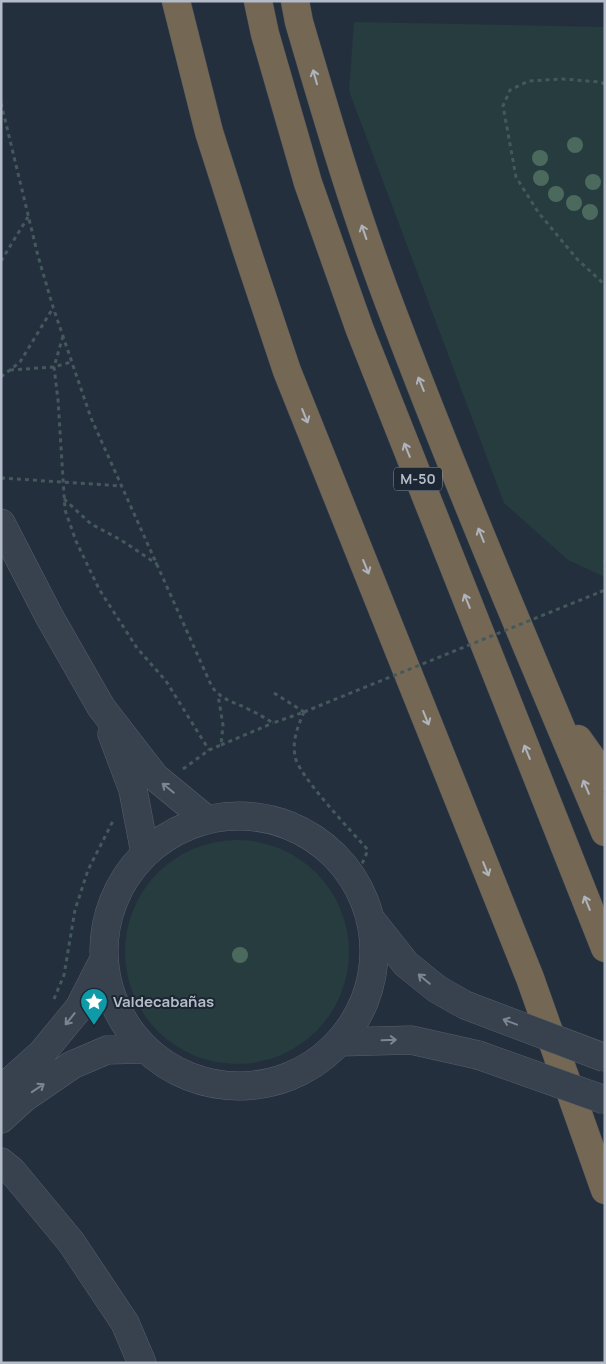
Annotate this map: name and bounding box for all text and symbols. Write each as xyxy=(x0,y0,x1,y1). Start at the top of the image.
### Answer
one-way arrow xyxy=(310,69,320,85)
one-way arrow xyxy=(359,225,368,240)
one-way arrow xyxy=(416,377,425,392)
one-way arrow xyxy=(301,408,311,423)
one-way arrow xyxy=(402,443,411,458)
road number: M-50 xyxy=(394,468,442,490)
one-way arrow xyxy=(476,528,486,543)
one-way arrow xyxy=(361,559,371,574)
one-way arrow xyxy=(461,594,471,609)
one-way arrow xyxy=(422,710,431,725)
one-way arrow xyxy=(521,745,531,760)
one-way arrow xyxy=(581,780,590,795)
one-way arrow xyxy=(162,782,175,793)
one-way arrow xyxy=(482,861,492,876)
one-way arrow xyxy=(582,896,591,911)
one-way arrow xyxy=(418,973,431,984)
place icon: Valdecabañas xyxy=(79,987,109,1026)
place label: Valdecabañas xyxy=(113,991,214,1012)
one-way arrow xyxy=(64,1012,75,1025)
one-way arrow xyxy=(503,1017,518,1026)
one-way arrow xyxy=(381,1036,397,1045)
one-way arrow xyxy=(31,1083,45,1093)

